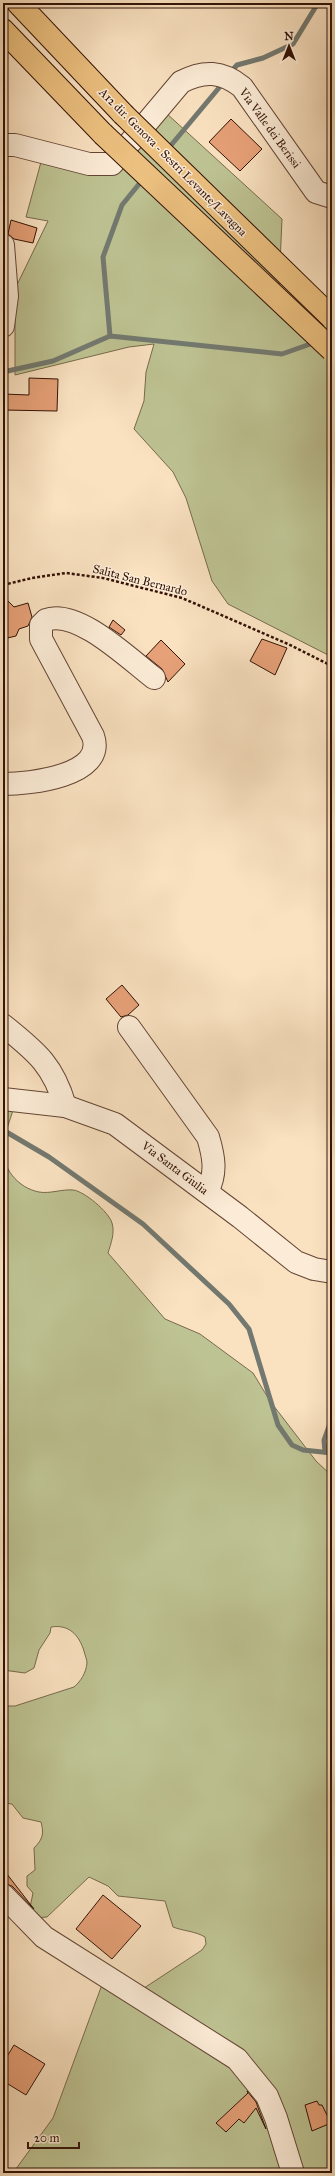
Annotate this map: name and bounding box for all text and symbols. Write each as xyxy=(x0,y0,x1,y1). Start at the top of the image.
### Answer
north arrow xyxy=(269,26,309,66)
text: N xyxy=(284,30,294,43)
street label: A12 dir. Genova - Sestri Levante/Lavagna xyxy=(95,84,251,240)
street label: Via Valle dei Berissi xyxy=(236,84,304,171)
street label: Salita San Bernardo xyxy=(91,561,189,599)
street label: Via Santa Giulia xyxy=(138,1138,212,1198)
scale bar xyxy=(28,2124,79,2150)
text: 20 m xyxy=(34,2131,60,2145)

